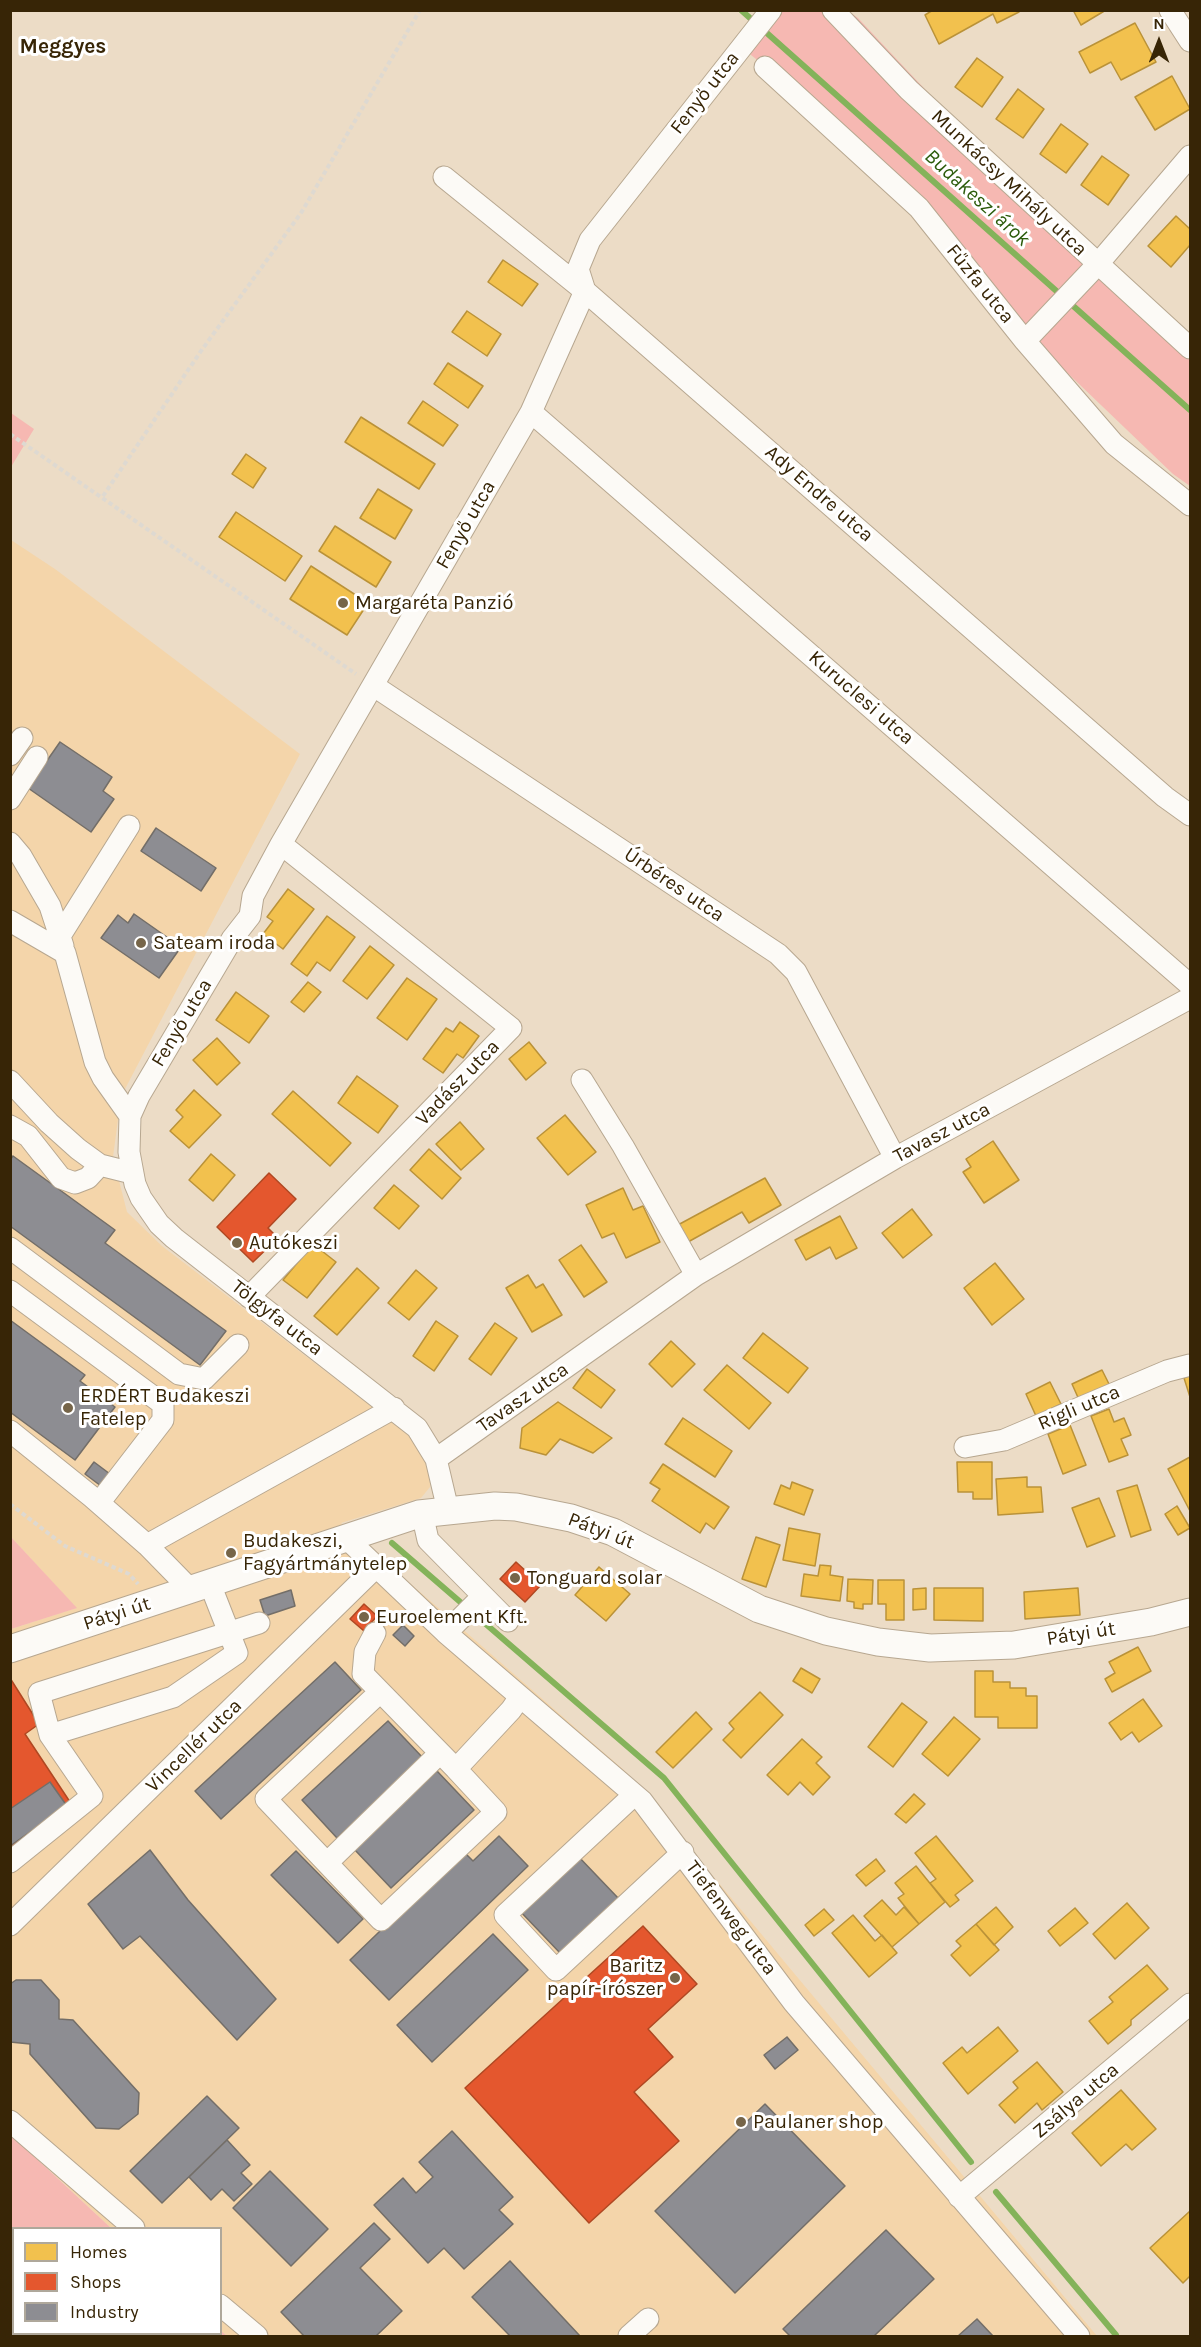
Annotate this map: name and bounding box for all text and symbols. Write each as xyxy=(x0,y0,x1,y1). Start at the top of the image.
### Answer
north arrow xyxy=(1129,12,1189,72)
text: N xyxy=(1153,14,1165,33)
district label: Meggyes xyxy=(20,34,106,60)
street label: Fenyő utca xyxy=(665,47,745,139)
street label: Munkácsy Mihály utca xyxy=(926,104,1092,262)
water label: Budakeszi árok xyxy=(919,144,1035,252)
street label: Fűzfa utca xyxy=(941,239,1019,329)
street label: Ady Endre utca xyxy=(760,440,878,548)
street label: Fenyő utca xyxy=(431,476,501,574)
place label: Margaréta Panzió xyxy=(355,591,513,615)
marker: Margaréta Panzió xyxy=(336,596,350,610)
street label: Kuruclesi utca xyxy=(803,646,919,750)
street label: Úrbéres utca xyxy=(619,843,729,927)
place label: Sateam iroda xyxy=(153,931,275,955)
marker: Sateam iroda xyxy=(134,936,148,950)
street label: Fenyő utca xyxy=(146,975,218,1071)
street label: Vadász utca xyxy=(411,1035,505,1131)
street label: Tavasz utca xyxy=(890,1098,994,1168)
place label: Autókeszi xyxy=(249,1231,339,1255)
marker: Autókeszi xyxy=(230,1236,244,1250)
street label: Tölgyfa utca xyxy=(226,1275,328,1361)
street label: Tavasz utca xyxy=(473,1358,573,1438)
street label: Rigli utca xyxy=(1034,1380,1124,1436)
place label: ERDÉRT Budakeszi Fatelep xyxy=(80,1384,250,1431)
marker: ERDÉRT Budakeszi Fatelep xyxy=(61,1401,75,1415)
street label: Pátyi út xyxy=(564,1507,638,1555)
place label: Budakeszi, Fagyártmánytelep xyxy=(243,1529,407,1576)
marker: Budakeszi, Fagyártmánytelep xyxy=(224,1546,238,1560)
place label: Tonguard solar xyxy=(527,1566,662,1590)
marker: Tonguard solar xyxy=(508,1571,522,1585)
street label: Pátyi út xyxy=(80,1592,154,1636)
place label: Euroelement Kft. xyxy=(376,1605,527,1629)
marker: Euroelement Kft. xyxy=(357,1610,371,1624)
street label: Pátyi út xyxy=(1045,1617,1117,1651)
street label: Vincellér utca xyxy=(141,1694,247,1798)
street label: Tiefenweg utca xyxy=(680,1856,782,1980)
place label: Baritz papír-írószer xyxy=(547,1954,663,2001)
marker: Baritz papír-írószer xyxy=(668,1971,682,1985)
street label: Zsálya utca xyxy=(1028,2058,1124,2144)
place label: Paulaner shop xyxy=(753,2110,883,2134)
marker: Paulaner shop xyxy=(734,2115,748,2129)
legend xyxy=(12,2227,222,2335)
text: Homes xyxy=(70,2241,127,2263)
text: Shops xyxy=(70,2271,122,2293)
text: Industry xyxy=(70,2301,139,2323)

